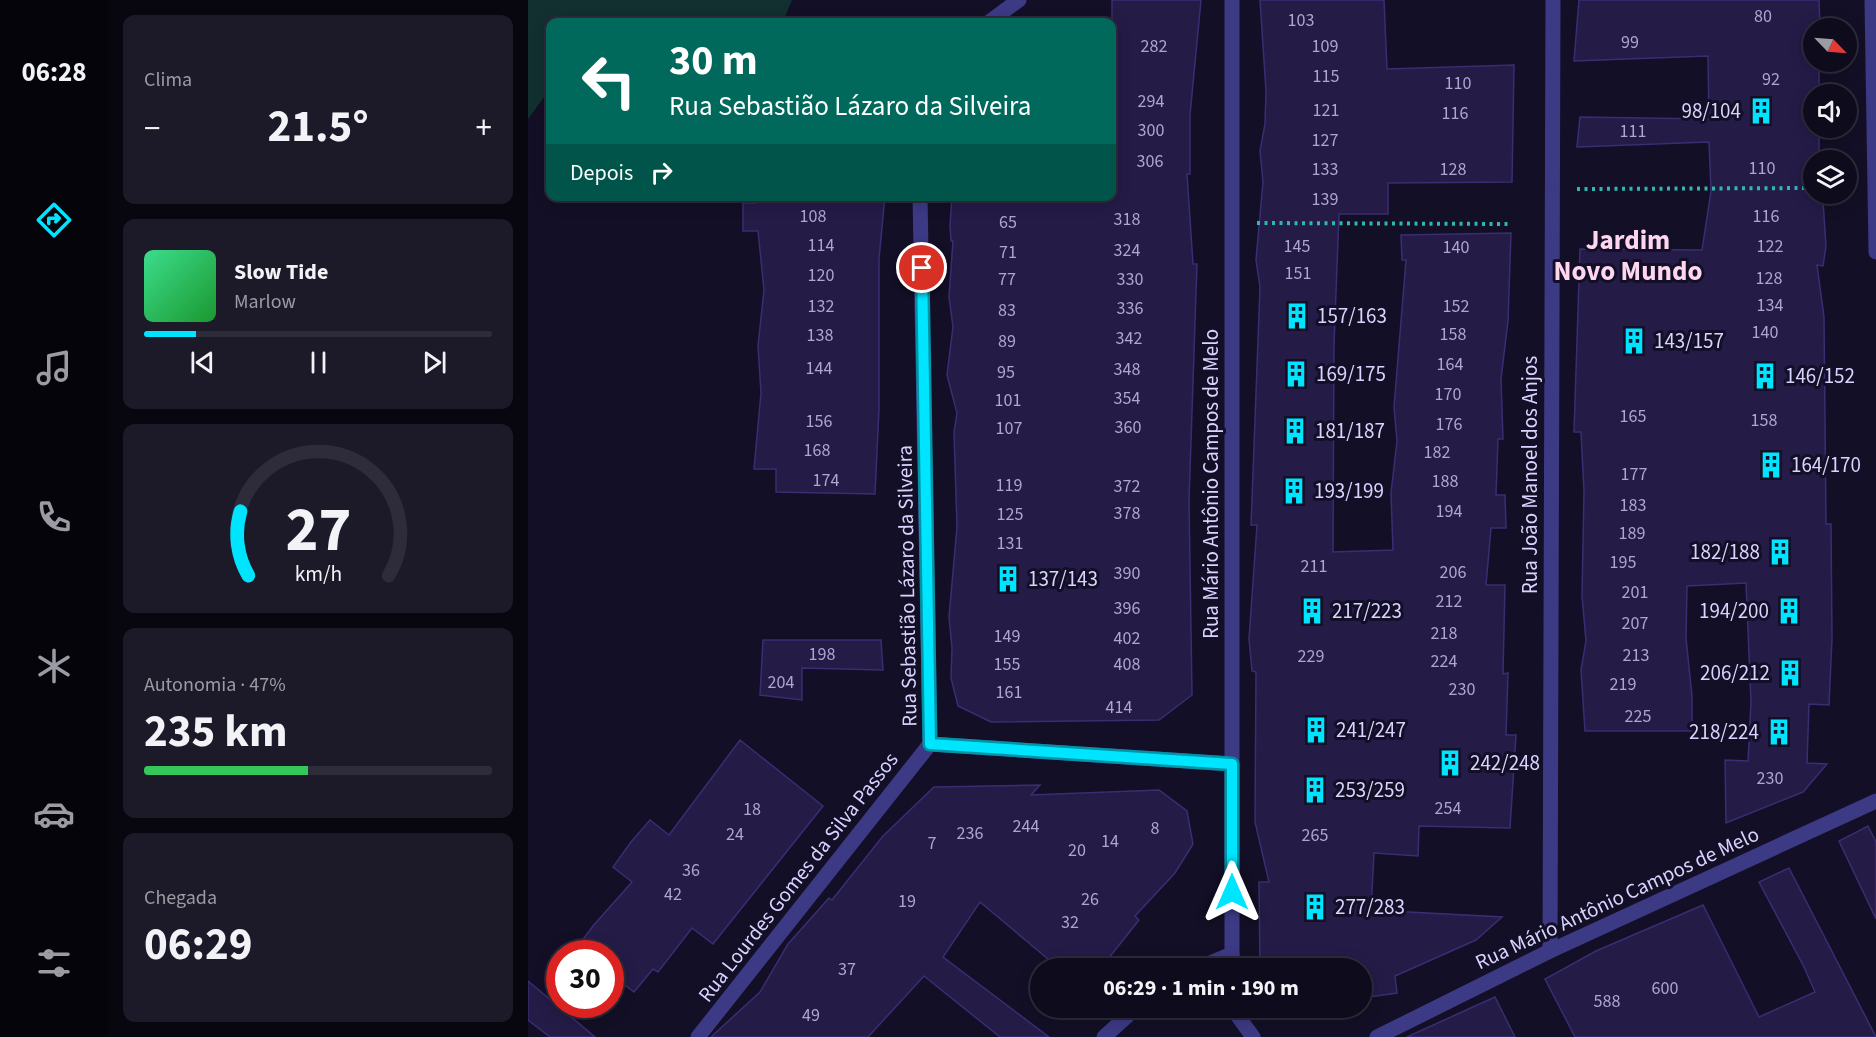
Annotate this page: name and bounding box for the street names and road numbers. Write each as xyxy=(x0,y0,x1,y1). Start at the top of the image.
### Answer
street label: Rua Mário Antônio Campos de Melo xyxy=(1196,329,1226,639)
street label: Rua João Manoel dos Anjos xyxy=(1515,356,1545,594)
street label: Rua Sebastião Lázaro da Silveira xyxy=(890,445,924,727)
street label: Rua Lourdes Gomes da Silva Passos xyxy=(691,746,905,1008)
street label: Rua Mário Antônio Campos de Melo xyxy=(1470,819,1764,977)

